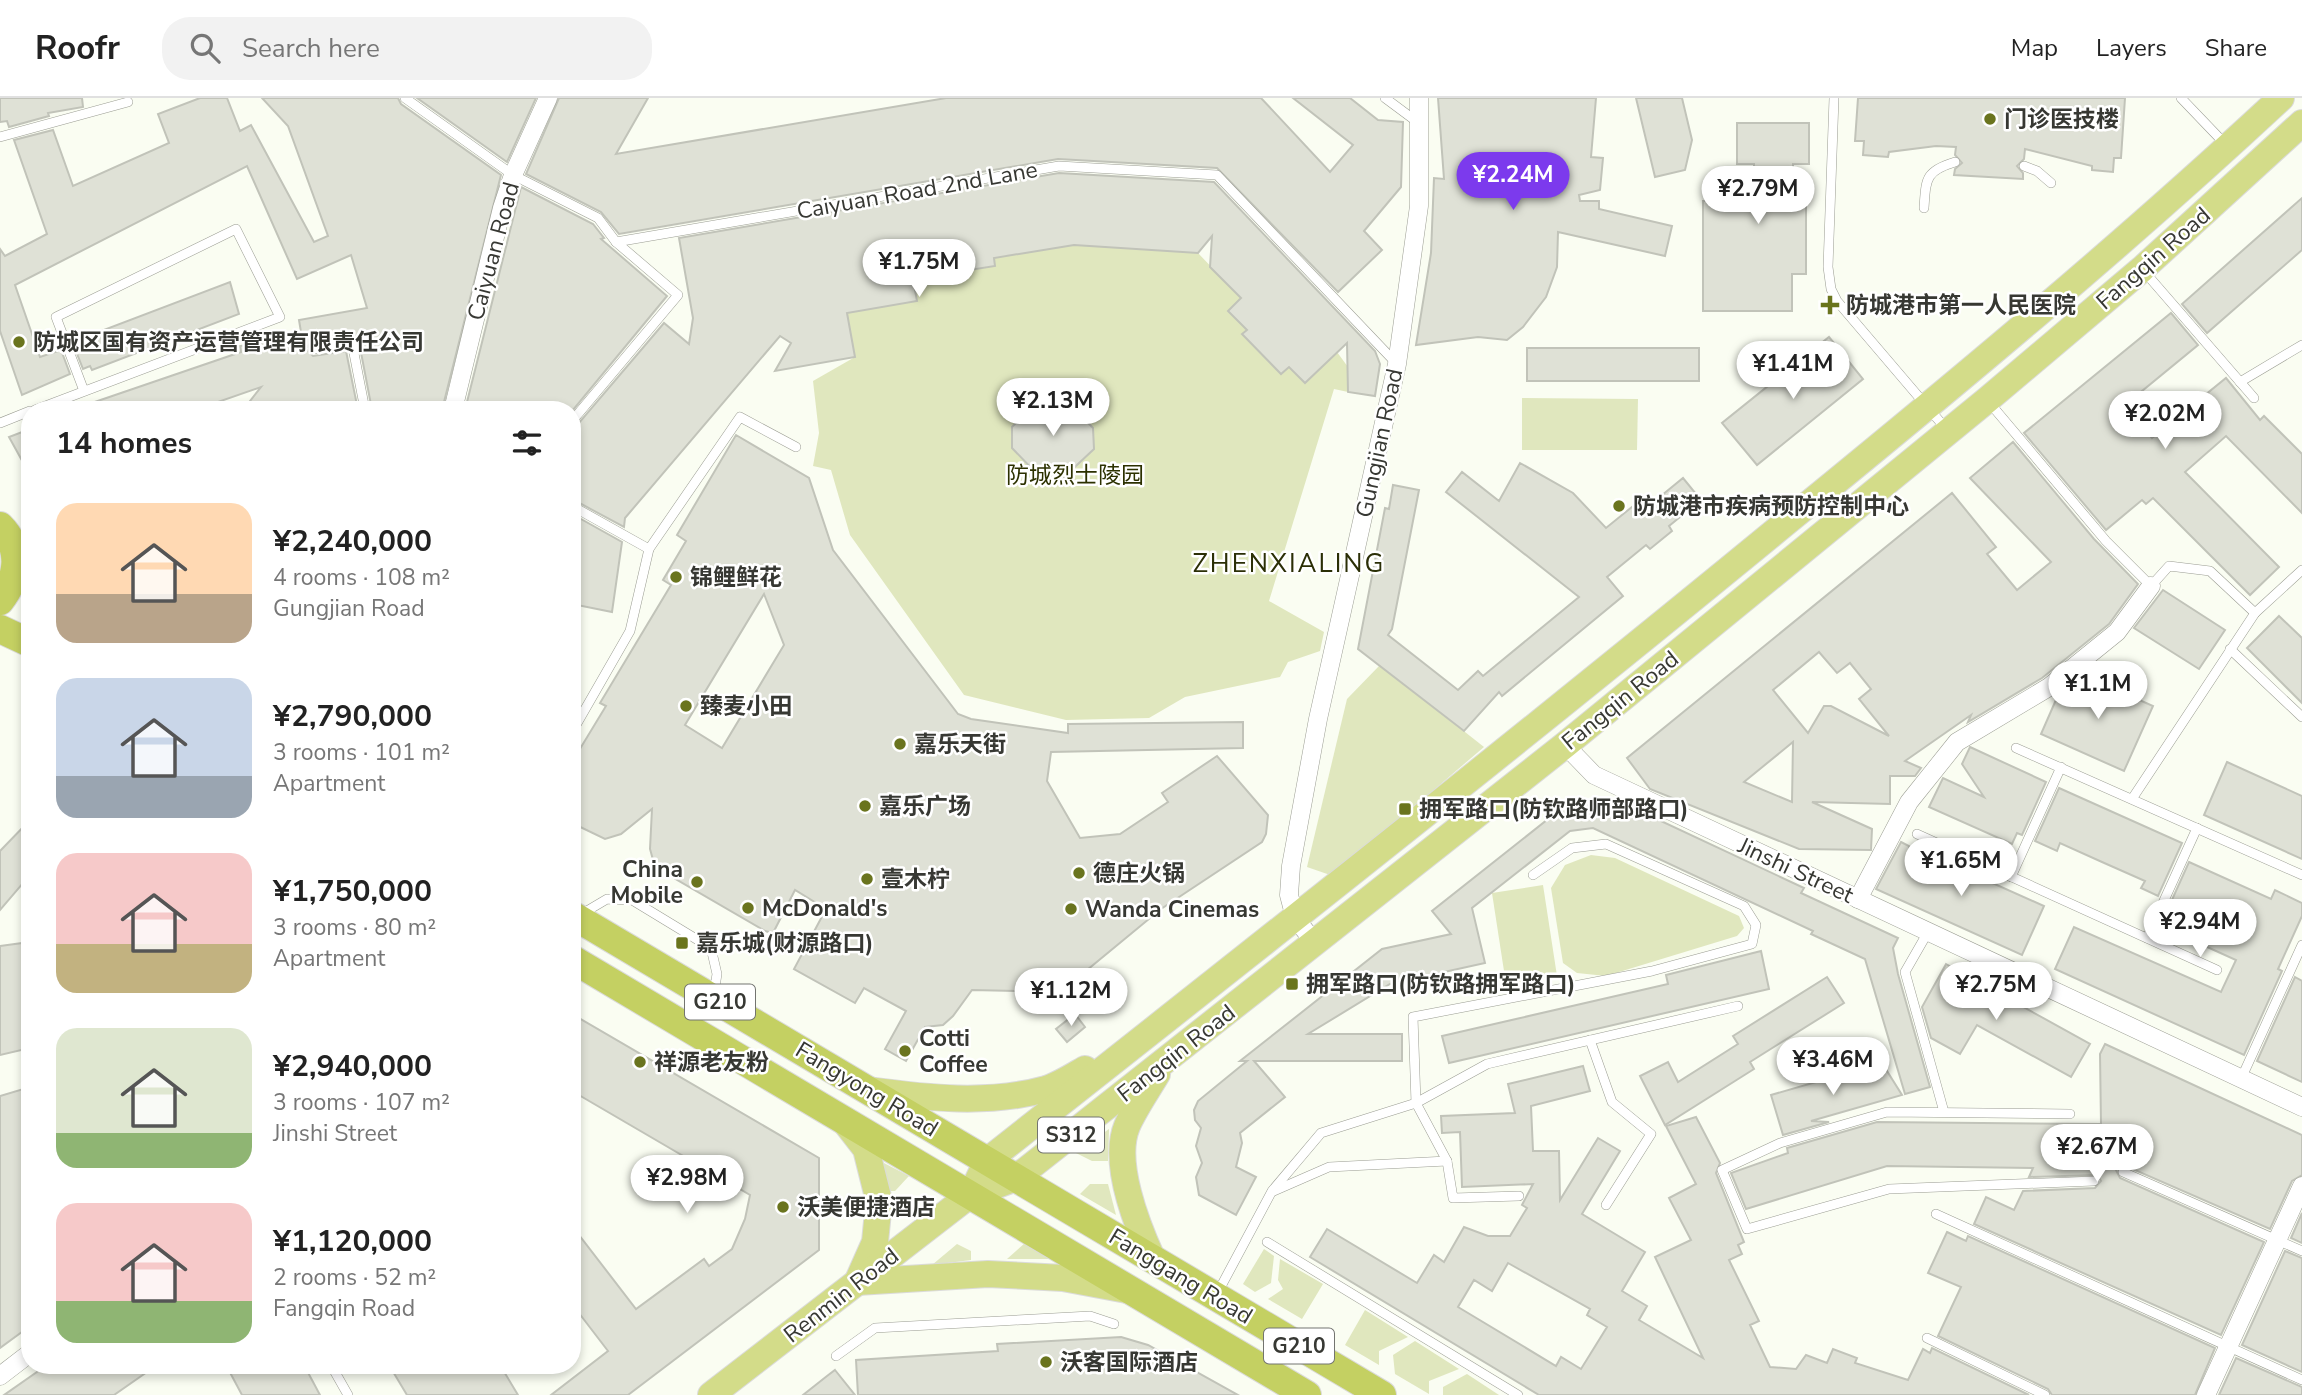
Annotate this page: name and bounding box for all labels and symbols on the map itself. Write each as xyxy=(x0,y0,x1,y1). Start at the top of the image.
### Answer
place label: 门诊医技楼 xyxy=(2004,104,2119,135)
marker: 门诊医技楼 xyxy=(1982,111,1998,127)
pin: ¥2.24M xyxy=(1456,152,1570,212)
street label: Caiyuan Road 2nd Lane xyxy=(794,154,1040,227)
pin: ¥2.79M xyxy=(1701,166,1815,226)
street label: Caiyuan Road xyxy=(460,179,527,324)
street label: Fangqin Road xyxy=(2090,200,2217,317)
pin: ¥1.75M xyxy=(862,240,976,299)
place label: 防城港市第一人民医院 xyxy=(1846,290,2076,321)
marker: 防城港市第一人民医院 xyxy=(1820,295,1840,315)
place label: 防城区国有资产运营管理有限责任公司 xyxy=(33,327,424,358)
marker: 防城区国有资产运营管理有限责任公司 xyxy=(11,334,27,350)
pin: ¥1.41M xyxy=(1736,342,1850,401)
street label: Gungjian Road xyxy=(1349,366,1410,520)
pin: ¥2.13M xyxy=(996,378,1110,438)
pin: ¥2.02M xyxy=(2108,392,2222,451)
park label: 防城烈士陵园 xyxy=(1006,460,1144,491)
place label: 防城港市疾病预防控制中心 xyxy=(1633,491,1909,522)
marker: 防城港市疾病预防控制中心 xyxy=(1611,498,1627,514)
district label: ZHENXIALING xyxy=(1193,546,1385,581)
place label: 锦鲤鲜花 xyxy=(690,562,782,593)
marker: 锦鲤鲜花 xyxy=(668,569,684,585)
street label: Fangqin Road xyxy=(1555,644,1685,757)
pin: ¥1.1M xyxy=(2049,662,2147,721)
place label: 臻麦小田 xyxy=(700,691,792,722)
marker: 臻麦小田 xyxy=(678,698,694,714)
place label: 嘉乐天街 xyxy=(914,729,1006,760)
marker: 嘉乐天街 xyxy=(892,736,908,752)
place label: 嘉乐广场 xyxy=(879,791,971,822)
place label: 拥军路口(防钦路师部路口) xyxy=(1419,794,1688,825)
marker: 嘉乐广场 xyxy=(857,798,873,814)
marker: 拥军路口(防钦路师部路口) xyxy=(1397,801,1413,817)
street label: Jinshi Street xyxy=(1732,830,1859,911)
pin: ¥1.65M xyxy=(1904,838,2018,898)
place label: China Mobile xyxy=(610,854,683,911)
place label: 德庄火锅 xyxy=(1093,858,1185,889)
place label: 壹木柠 xyxy=(881,864,950,895)
marker: 德庄火锅 xyxy=(1071,865,1087,881)
marker: 壹木柠 xyxy=(859,871,875,887)
marker: China Mobile xyxy=(689,874,705,890)
place label: McDonald's xyxy=(762,893,887,924)
place label: Wanda Cinemas xyxy=(1085,894,1259,925)
marker: McDonald's xyxy=(740,900,756,916)
pin: ¥2.94M xyxy=(2143,900,2257,959)
marker: Wanda Cinemas xyxy=(1063,901,1079,917)
place label: 嘉乐城(财源路口) xyxy=(696,928,873,959)
marker: 嘉乐城(财源路口) xyxy=(674,935,690,951)
pin: ¥2.75M xyxy=(1939,962,2053,1022)
pin: ¥1.12M xyxy=(1014,968,1128,1028)
place label: 拥军路口(防钦路拥军路口) xyxy=(1306,969,1575,1000)
marker: 拥军路口(防钦路拥军路口) xyxy=(1284,976,1300,992)
road number: G210 xyxy=(685,984,755,1020)
street label: Fangqin Road xyxy=(1111,997,1242,1109)
place label: Cotti Coffee xyxy=(919,1023,988,1080)
street label: Fangyong Road xyxy=(790,1035,944,1144)
pin: ¥3.46M xyxy=(1776,1038,1890,1097)
marker: Cotti Coffee xyxy=(897,1043,913,1059)
place label: 祥源老友粉 xyxy=(654,1047,769,1078)
marker: 祥源老友粉 xyxy=(632,1054,648,1070)
road number: S312 xyxy=(1038,1118,1104,1152)
pin: ¥2.67M xyxy=(2040,1124,2154,1184)
pin: ¥2.98M xyxy=(630,1156,744,1215)
place label: 沃美便捷酒店 xyxy=(797,1192,935,1223)
marker: 沃美便捷酒店 xyxy=(775,1199,791,1215)
street label: Fanggang Road xyxy=(1103,1221,1258,1332)
street label: Renmin Road xyxy=(777,1241,905,1350)
road number: G210 xyxy=(1264,1328,1334,1364)
place label: 沃客国际酒店 xyxy=(1060,1347,1198,1378)
marker: 沃客国际酒店 xyxy=(1038,1354,1054,1370)

